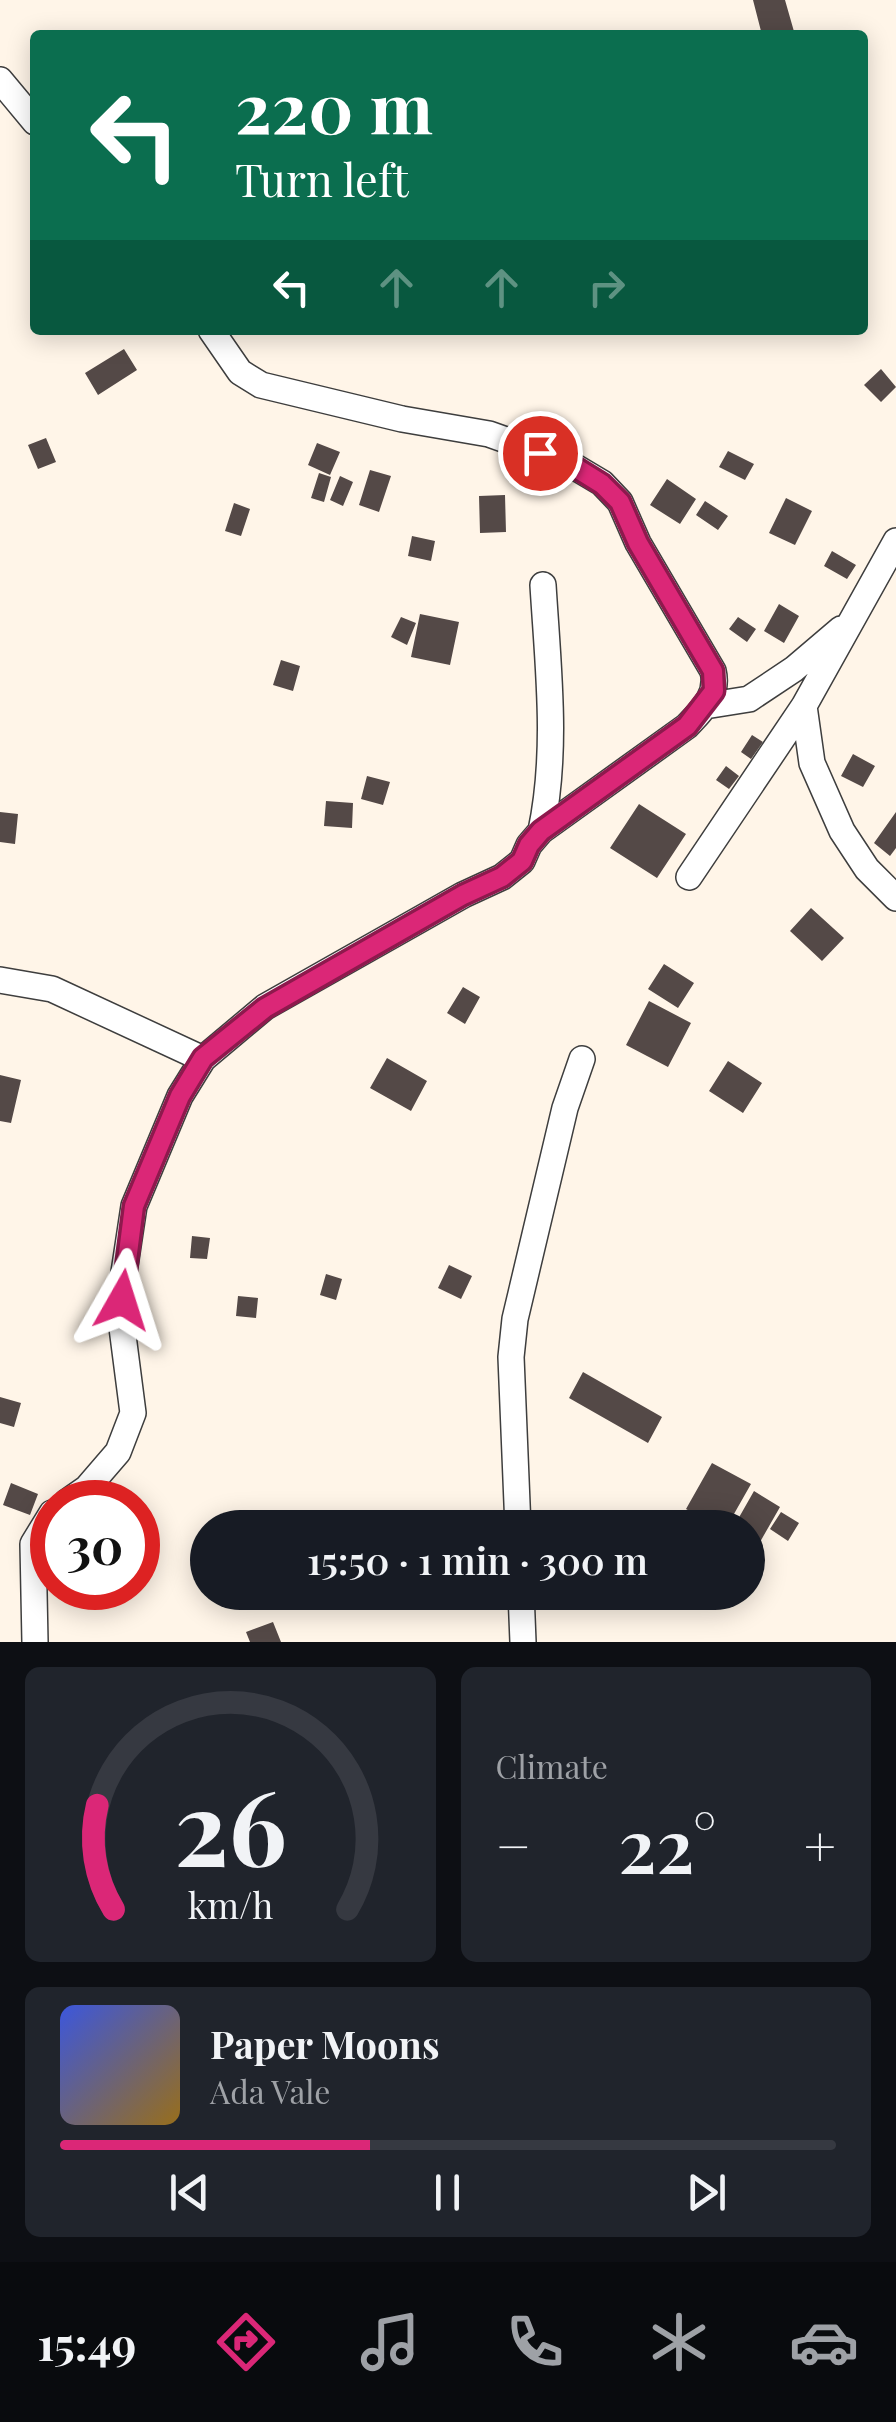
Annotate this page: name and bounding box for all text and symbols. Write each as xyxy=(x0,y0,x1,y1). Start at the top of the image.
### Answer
text: 220 m xyxy=(235,58,433,152)
icon: left xyxy=(70,70,200,200)
text: Turn left xyxy=(235,148,409,208)
icon: left xyxy=(264,260,319,315)
icon: ahead xyxy=(369,260,424,315)
icon: ahead xyxy=(474,260,529,315)
icon: right xyxy=(579,260,634,315)
pin xyxy=(498,411,583,496)
icon: arrive xyxy=(513,426,568,481)
position arrow xyxy=(70,1248,174,1352)
speed limit sign: 30 xyxy=(30,1480,160,1610)
text: 15:50 · 1 min · 300 m xyxy=(307,1534,648,1585)
text: Climate xyxy=(496,1744,608,1787)
text: 26 xyxy=(174,1754,287,1893)
text: 22° xyxy=(618,1793,717,1893)
text: − xyxy=(496,1807,531,1881)
text: + xyxy=(804,1807,836,1881)
text: km/h xyxy=(187,1880,273,1928)
text: Paper Moons xyxy=(210,2018,439,2069)
text: Ada Vale xyxy=(210,2069,330,2112)
icon: previous xyxy=(162,2165,217,2220)
icon: pause xyxy=(420,2165,475,2220)
icon: next xyxy=(679,2165,734,2220)
icon: directions xyxy=(211,2307,281,2377)
icon: music xyxy=(355,2307,425,2377)
icon: phone xyxy=(500,2307,570,2377)
icon: climate xyxy=(644,2307,714,2377)
icon: car xyxy=(789,2307,859,2377)
text: 15:49 xyxy=(37,2312,136,2372)

